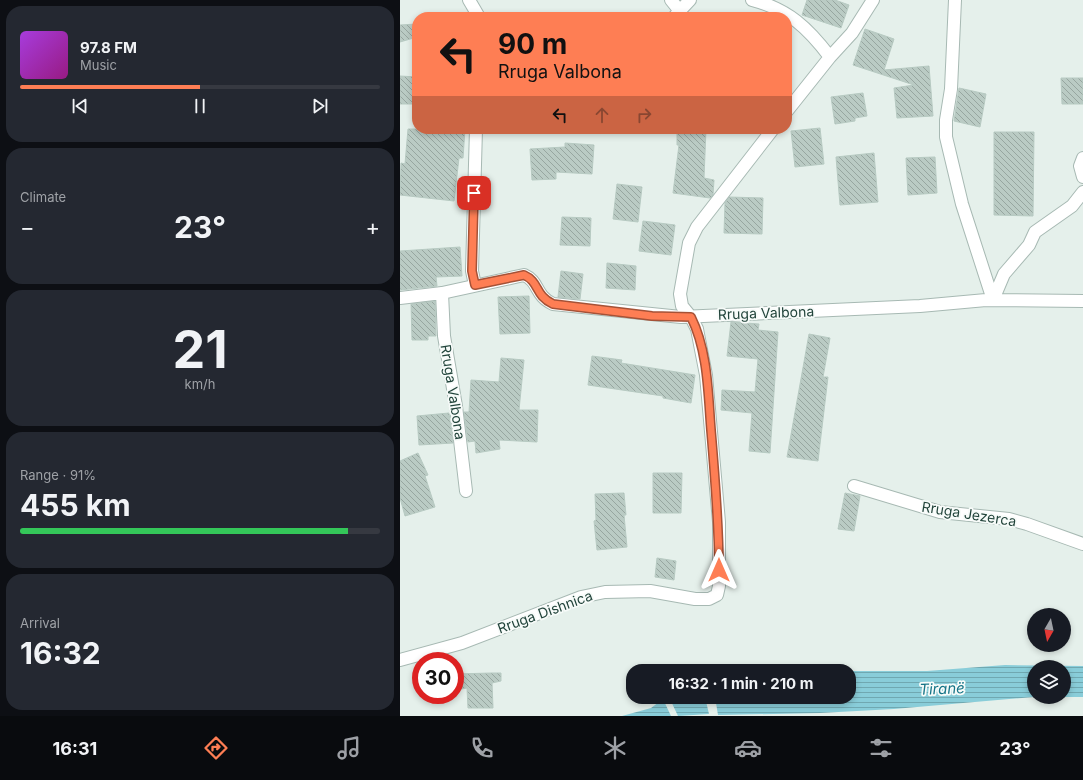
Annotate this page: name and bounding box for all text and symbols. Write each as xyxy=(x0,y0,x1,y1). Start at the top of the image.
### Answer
text: 90 m xyxy=(498,27,567,61)
icon: left xyxy=(432,28,484,80)
text: 97.8 FM xyxy=(80,38,137,57)
text: Music xyxy=(80,57,117,73)
text: Rruga Valbona xyxy=(498,61,622,82)
icon: previous xyxy=(69,95,91,117)
icon: pause xyxy=(189,95,211,117)
icon: next xyxy=(309,95,331,117)
icon: left xyxy=(549,104,571,126)
icon: ahead xyxy=(591,104,613,126)
icon: right xyxy=(633,104,655,126)
pin xyxy=(457,176,491,210)
icon: arrive xyxy=(463,182,485,204)
text: Climate xyxy=(20,189,66,205)
text: 23° xyxy=(174,209,226,245)
text: − xyxy=(20,214,35,240)
text: + xyxy=(365,214,380,240)
street label: Rruga Valbona xyxy=(718,302,814,323)
text: 21 xyxy=(172,318,228,381)
street label: Rruga Valbona xyxy=(438,343,469,441)
text: km/h xyxy=(185,376,215,392)
text: Range · 91% xyxy=(20,467,96,483)
text: 455 km xyxy=(20,487,131,523)
street label: Rruga Jezerca xyxy=(921,498,1018,529)
position arrow xyxy=(698,549,740,591)
street label: Rruga Dishnica xyxy=(495,586,595,637)
north arrow xyxy=(1027,608,1071,652)
map controls xyxy=(1027,608,1071,704)
text: Arrival xyxy=(20,615,60,631)
text: 16:32 xyxy=(20,635,101,671)
speed limit sign: 30 xyxy=(412,652,464,704)
button: layers xyxy=(1027,660,1071,704)
text: 16:32 · 1 min · 210 m xyxy=(669,674,813,693)
water label: Tiranë xyxy=(919,678,965,699)
icon: directions xyxy=(202,734,230,762)
icon: music xyxy=(335,734,363,762)
icon: phone xyxy=(468,734,496,762)
icon: climate xyxy=(601,734,629,762)
icon: car xyxy=(734,734,762,762)
icon: filters xyxy=(867,734,895,762)
text: 16:31 xyxy=(52,738,97,759)
text: 23° xyxy=(999,738,1031,759)

